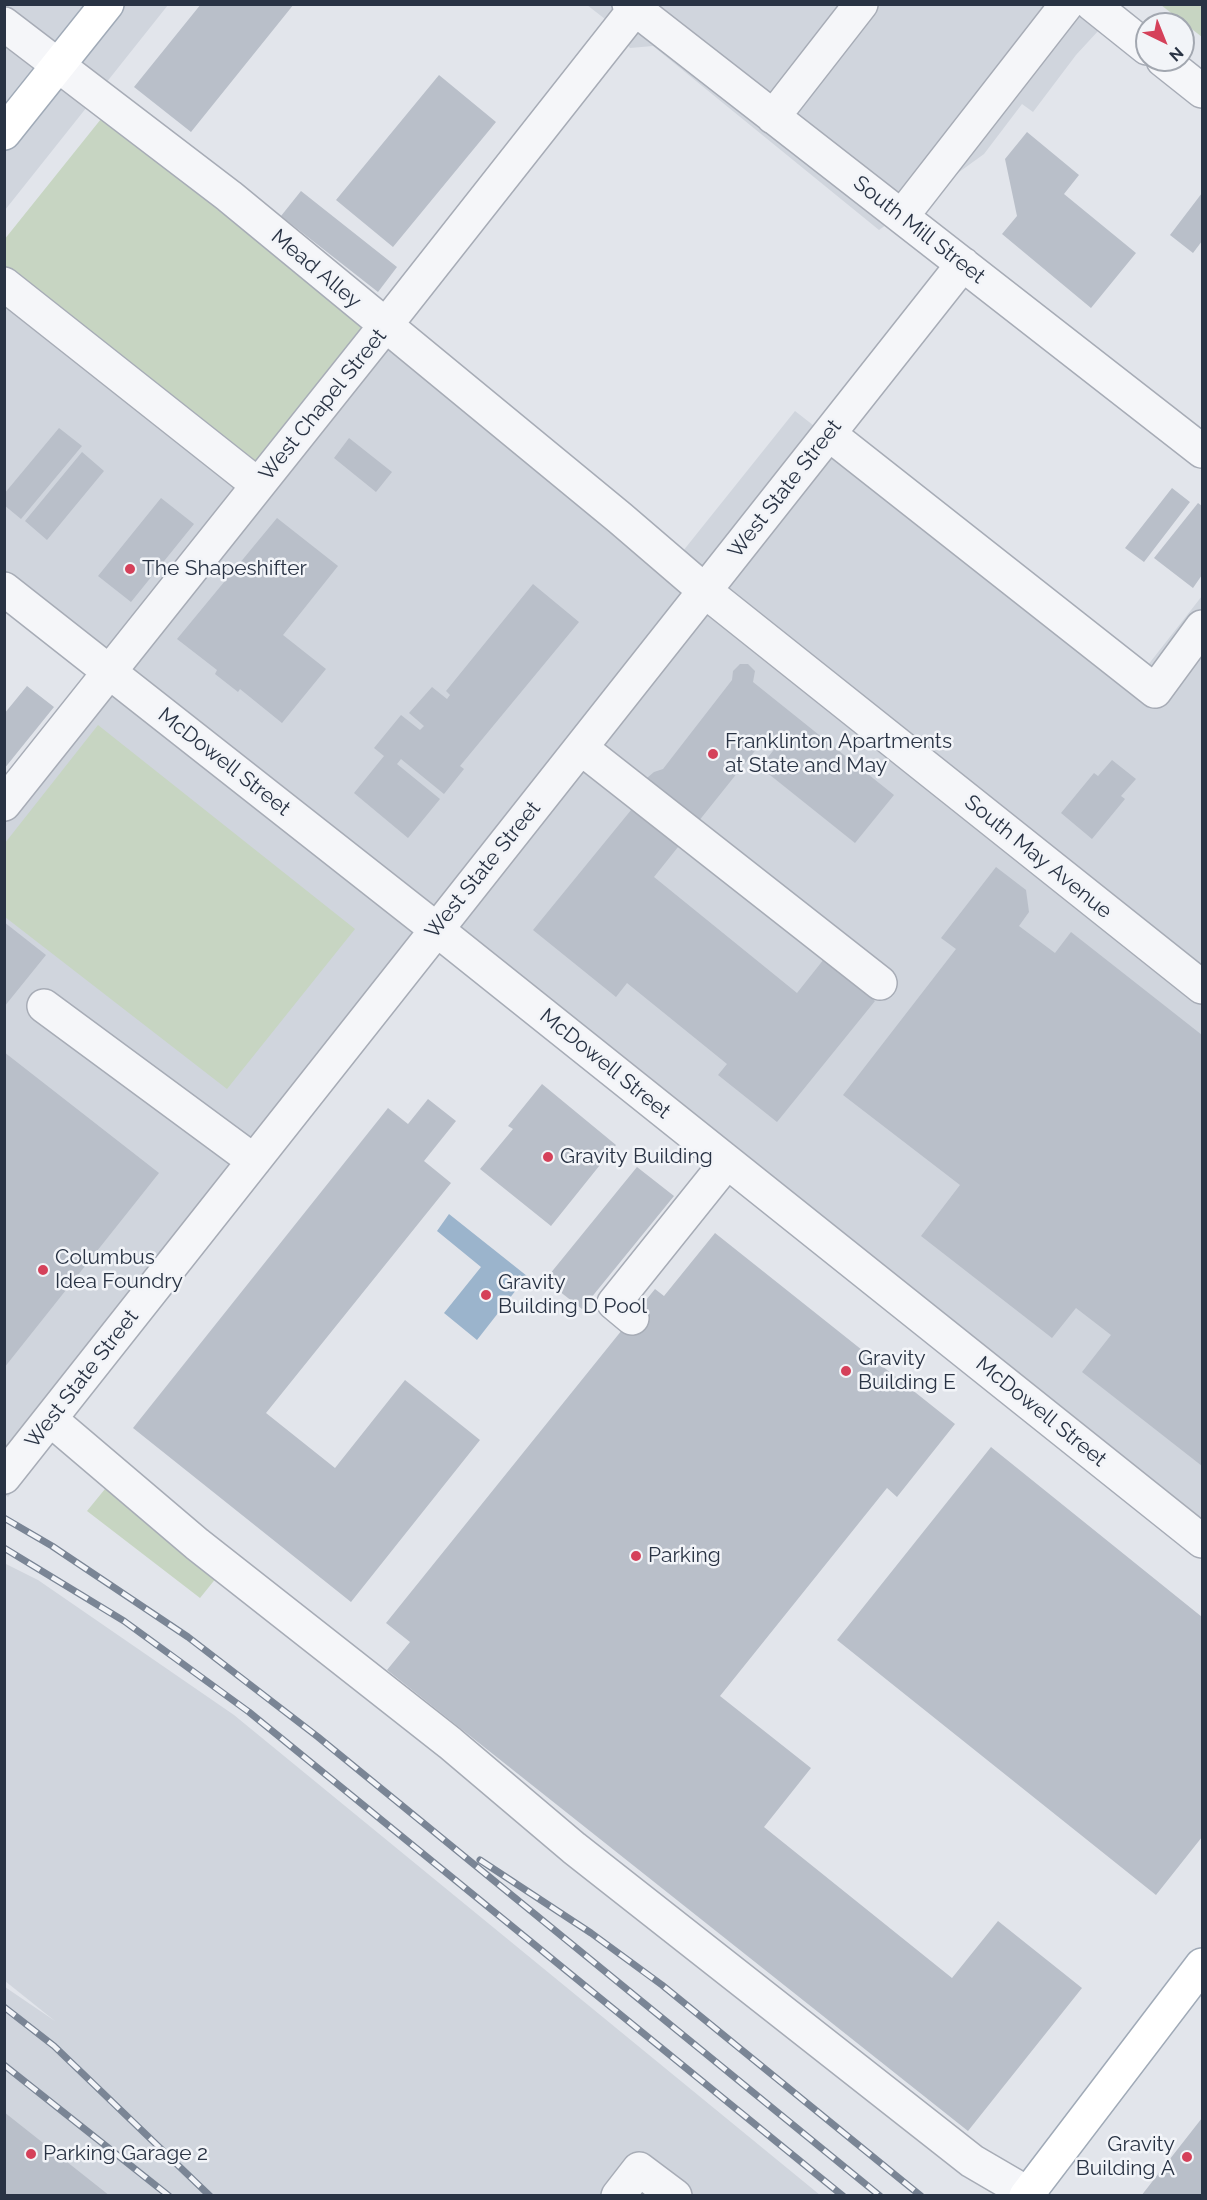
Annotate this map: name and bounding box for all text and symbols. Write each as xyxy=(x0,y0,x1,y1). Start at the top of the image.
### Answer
north arrow xyxy=(1135,12,1195,72)
text: N xyxy=(1165,43,1187,65)
street label: South Mill Street xyxy=(848,171,990,289)
street label: Mead Alley xyxy=(266,224,366,314)
street label: West Chapel Street xyxy=(254,324,392,486)
street label: West State Street xyxy=(723,415,847,563)
place label: The Shapeshifter xyxy=(142,556,307,582)
marker: The Shapeshifter xyxy=(123,562,137,576)
street label: McDowell Street xyxy=(153,703,295,821)
place label: Franklinton Apartments at State and May xyxy=(725,729,952,779)
marker: Franklinton Apartments at State and May xyxy=(706,747,720,761)
street label: South May Avenue xyxy=(959,790,1117,924)
street label: West State Street xyxy=(420,796,546,944)
street label: McDowell Street xyxy=(535,1004,675,1124)
place label: Gravity Building xyxy=(560,1144,713,1170)
marker: Gravity Building xyxy=(541,1150,555,1164)
place label: Columbus Idea Foundry xyxy=(55,1245,183,1295)
marker: Columbus Idea Foundry xyxy=(36,1263,50,1277)
place label: Gravity Building D Pool xyxy=(498,1270,647,1320)
marker: Gravity Building D Pool xyxy=(479,1288,493,1302)
street label: West State Street xyxy=(20,1305,144,1453)
place label: Gravity Building E xyxy=(858,1346,956,1396)
street label: McDowell Street xyxy=(971,1352,1111,1472)
marker: Gravity Building E xyxy=(839,1364,853,1378)
place label: Parking xyxy=(648,1543,721,1569)
marker: Parking xyxy=(629,1549,643,1563)
place label: Gravity Building A xyxy=(1076,2132,1175,2182)
place label: Parking Garage 2 xyxy=(43,2141,208,2167)
marker: Parking Garage 2 xyxy=(24,2147,38,2161)
marker: Gravity Building A xyxy=(1180,2150,1194,2164)

